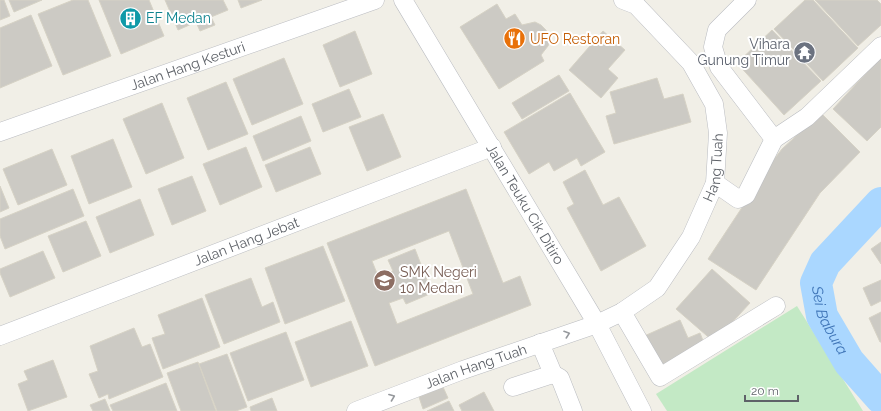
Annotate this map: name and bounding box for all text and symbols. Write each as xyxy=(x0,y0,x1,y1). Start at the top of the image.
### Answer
building icon: EF Medan xyxy=(118,5,144,31)
place label: EF Medan xyxy=(146,10,211,26)
restaurant icon: UFO Restoran xyxy=(502,26,528,52)
place label: UFO Restoran xyxy=(530,31,620,47)
place label: Vihara Gunung Timur xyxy=(698,36,790,68)
street label: Jalan Hang Kesturi xyxy=(128,38,247,93)
temple icon: Vihara Gunung Timur xyxy=(792,39,818,65)
street label: Hang Tuah xyxy=(700,133,726,204)
street label: Jalan Teuku Cik Ditiro xyxy=(483,141,567,267)
street label: Jalan Hang Jebat xyxy=(192,214,301,269)
place label: SMK Negeri 10 Medan xyxy=(400,264,477,296)
school or university icon: SMK Negeri 10 Medan xyxy=(371,267,397,293)
water label: Sei Babura xyxy=(808,283,852,358)
one-way arrow xyxy=(563,330,570,338)
street label: Jalan Hang Tuah xyxy=(423,341,529,392)
scale bar xyxy=(745,377,798,403)
text: 20 m xyxy=(751,384,779,398)
one-way arrow xyxy=(389,394,396,402)

